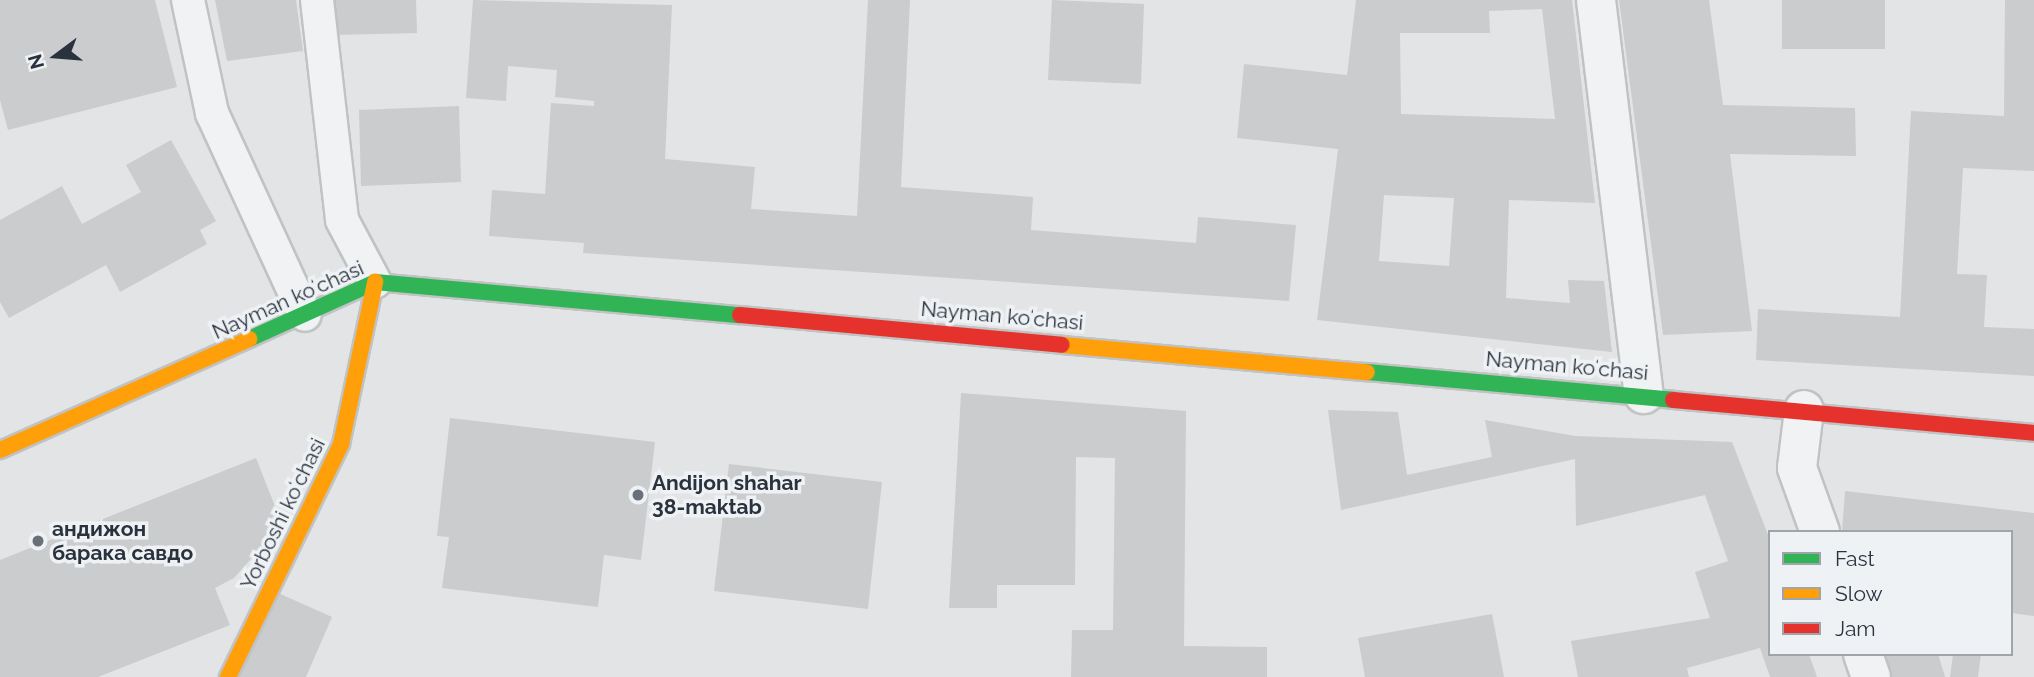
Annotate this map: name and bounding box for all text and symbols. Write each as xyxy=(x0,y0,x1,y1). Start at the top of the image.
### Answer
north arrow xyxy=(21,21,91,91)
text: N xyxy=(23,52,48,72)
street label: Nayman koʻchasi xyxy=(208,255,368,345)
street label: Nayman koʻchasi xyxy=(920,296,1084,336)
street label: Nayman koʻchasi xyxy=(1485,346,1649,386)
street label: Yorboshi koʻchasi xyxy=(235,434,331,594)
place label: Andijon shahar 38-maktab xyxy=(652,470,802,520)
marker: Andijon shahar 38-maktab xyxy=(630,487,646,503)
place label: андижон барака савдо xyxy=(52,516,193,566)
legend xyxy=(1768,530,2013,656)
marker: андижон барака савдо xyxy=(30,533,46,549)
text: Fast xyxy=(1835,546,1875,571)
text: Slow xyxy=(1835,581,1883,606)
text: Jam xyxy=(1835,616,1876,641)

